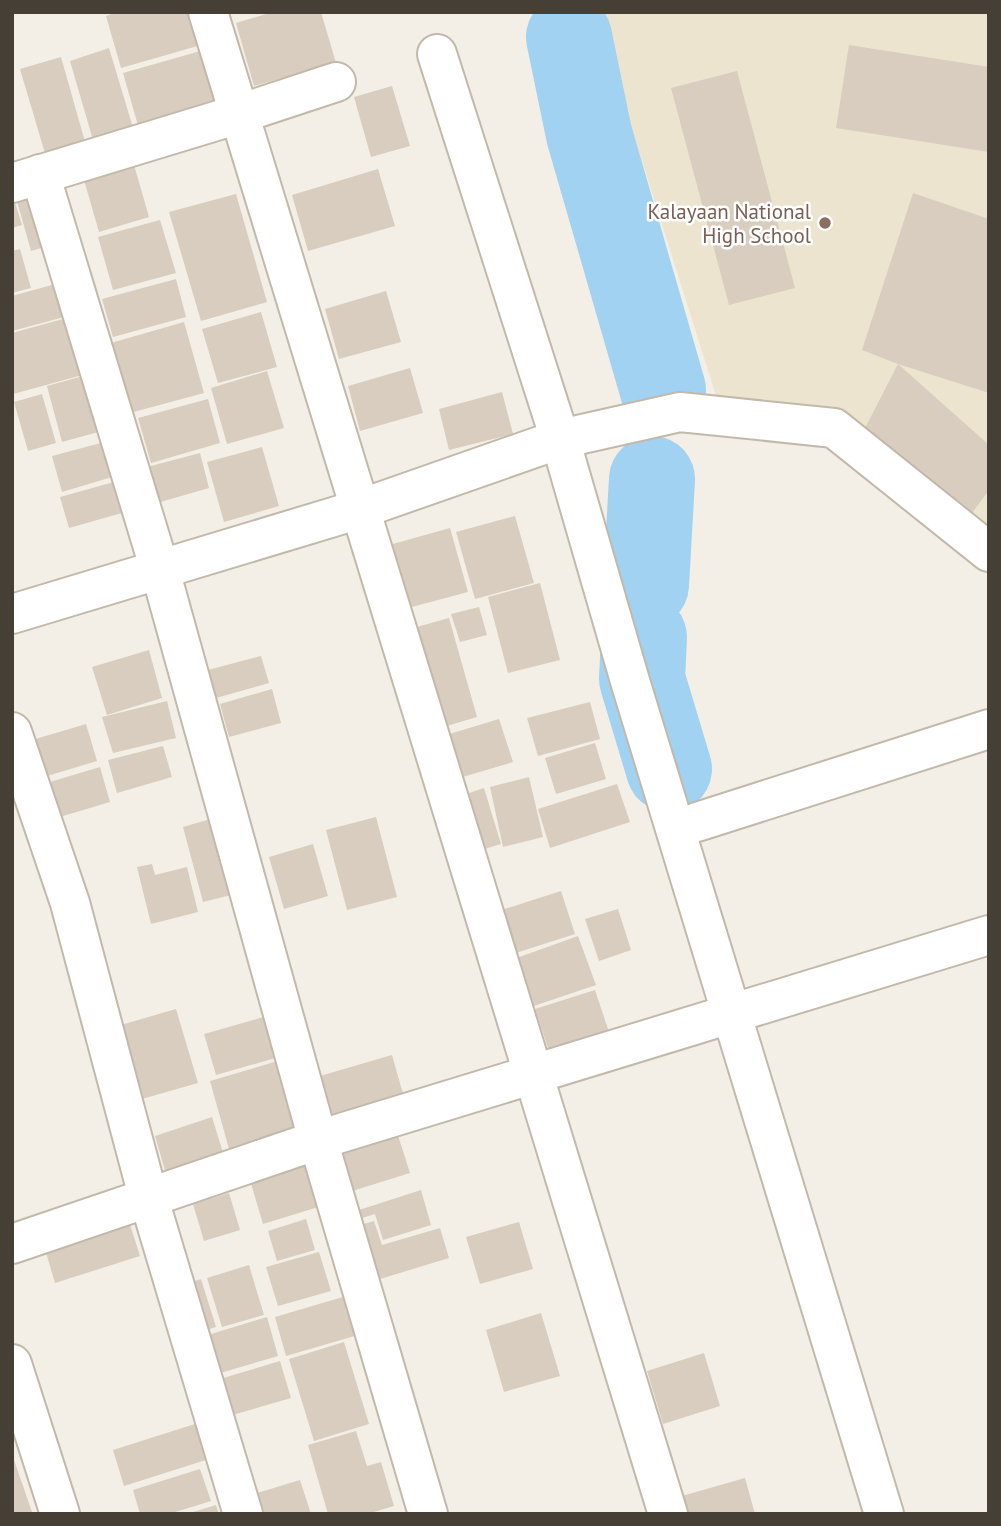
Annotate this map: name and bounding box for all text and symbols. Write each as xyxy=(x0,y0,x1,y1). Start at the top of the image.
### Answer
place label: Kalayaan National High School xyxy=(648,198,811,249)
marker: Kalayaan National High School xyxy=(817,215,833,231)

